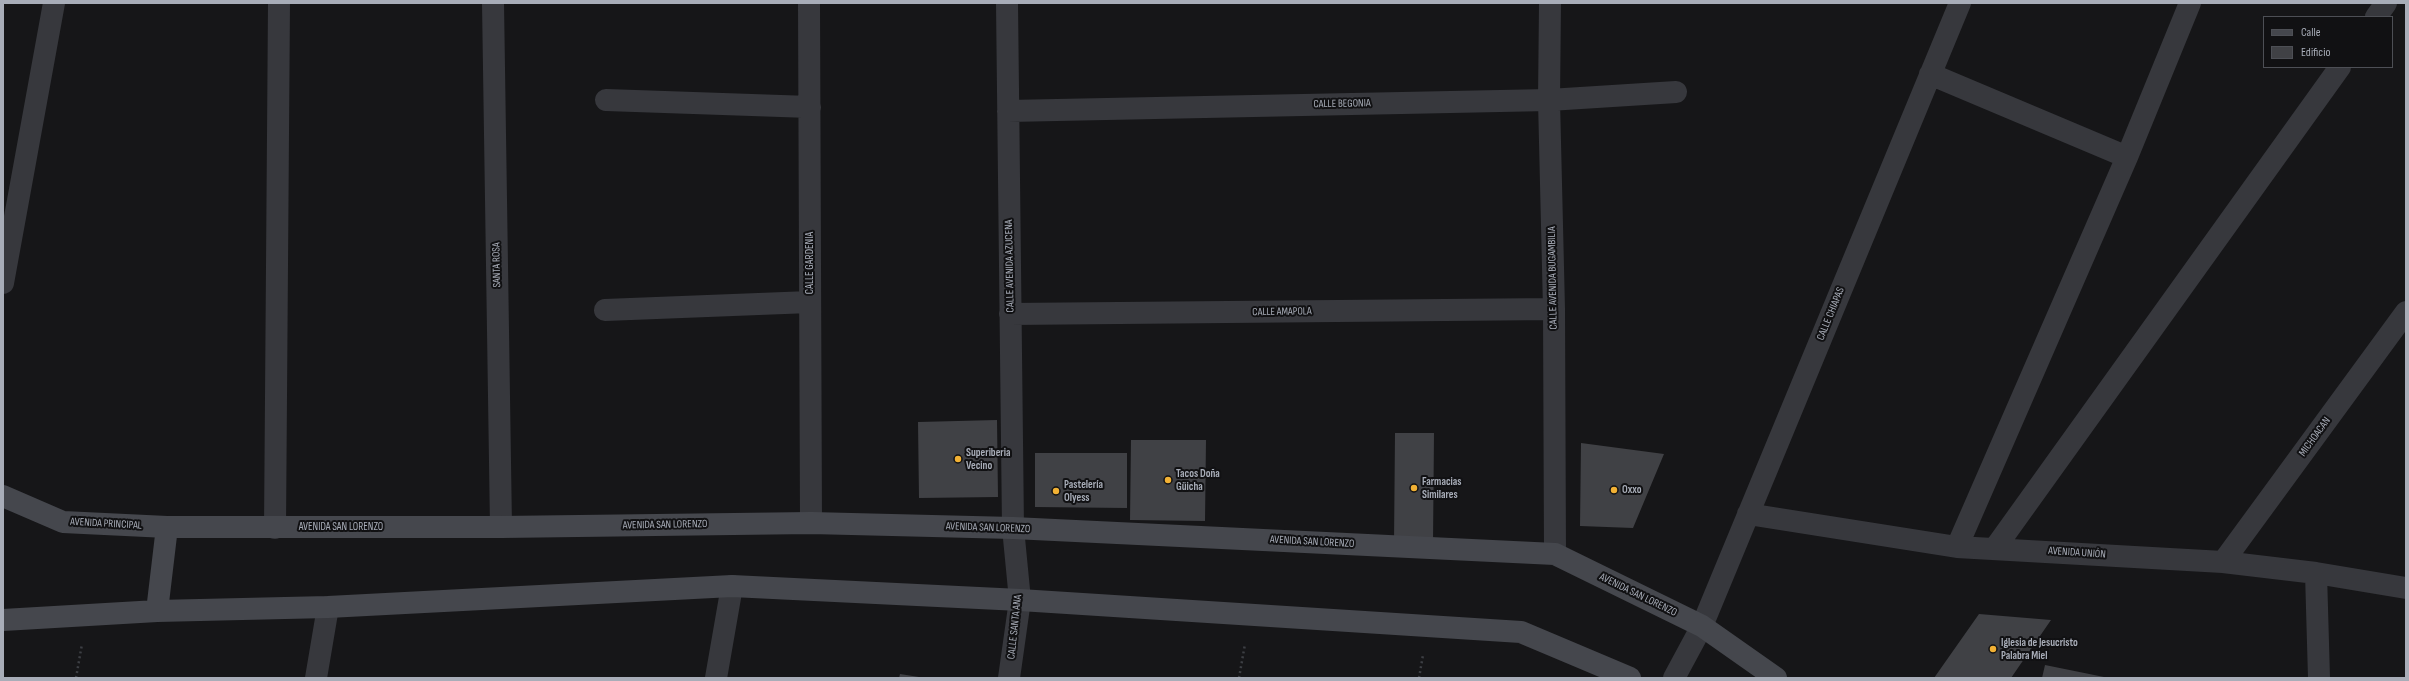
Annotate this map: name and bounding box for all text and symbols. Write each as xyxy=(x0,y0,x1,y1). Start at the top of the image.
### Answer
legend xyxy=(2263,16,2393,68)
text: Calle xyxy=(2301,25,2321,40)
text: Edificio xyxy=(2301,45,2330,60)
street label: CALLE BEGONIA xyxy=(1313,97,1371,111)
street label: CALLE AVENIDA AZUCENA xyxy=(1003,219,1017,313)
street label: CALLE AVENIDA BUGAMBILIA xyxy=(1546,226,1560,330)
street label: CALLE GARDENIA xyxy=(803,232,817,294)
street label: SANTA ROSA xyxy=(490,242,504,288)
street label: CALLE CHIAPAS xyxy=(1814,286,1848,342)
street label: CALLE AMAPOLA xyxy=(1252,305,1312,319)
street label: MICHOACAN xyxy=(2296,415,2334,459)
place label: Superiberia Vecino xyxy=(966,446,1010,472)
marker: Superiberia Vecino xyxy=(953,454,963,464)
place label: Tacos Doña Güicha xyxy=(1176,467,1220,493)
marker: Tacos Doña Güicha xyxy=(1163,475,1173,485)
place label: Farmacias Similares xyxy=(1422,475,1462,501)
place label: Pastelería Olyess xyxy=(1064,478,1103,504)
marker: Farmacias Similares xyxy=(1409,483,1419,493)
place label: Oxxo xyxy=(1622,483,1642,497)
marker: Oxxo xyxy=(1609,485,1619,495)
marker: Pastelería Olyess xyxy=(1051,486,1061,496)
street label: AVENIDA PRINCIPAL xyxy=(70,516,142,532)
street label: AVENIDA SAN LORENZO xyxy=(623,518,707,532)
street label: AVENIDA SAN LORENZO xyxy=(299,520,383,534)
street label: AVENIDA SAN LORENZO xyxy=(946,520,1030,536)
street label: AVENIDA SAN LORENZO xyxy=(1269,533,1355,551)
street label: AVENIDA UNIÓN xyxy=(2048,544,2106,562)
street label: AVENIDA SAN LORENZO xyxy=(1597,571,1679,619)
street label: CALLE SANTA ANA xyxy=(1005,594,1025,660)
place label: Iglesia de Jesucristo Palabra Miel xyxy=(2001,636,2078,662)
marker: Iglesia de Jesucristo Palabra Miel xyxy=(1988,644,1998,654)

